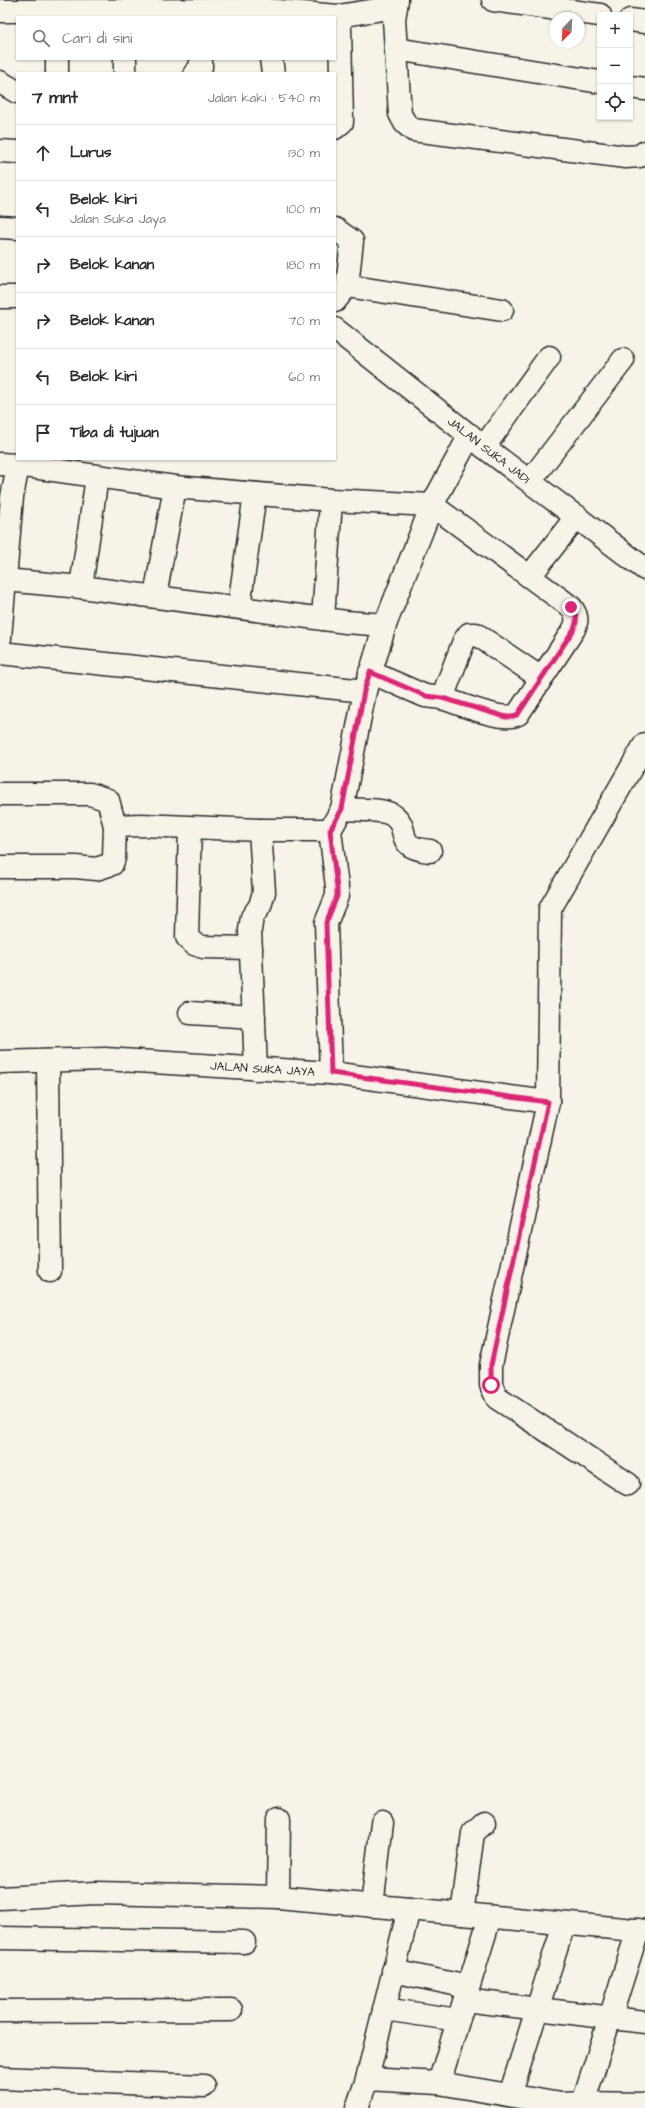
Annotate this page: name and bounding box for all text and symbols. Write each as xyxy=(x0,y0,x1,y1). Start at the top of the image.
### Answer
north arrow xyxy=(549,12,585,48)
map controls xyxy=(597,12,633,120)
button: + xyxy=(597,12,633,48)
search box xyxy=(16,16,336,60)
icon: search xyxy=(30,27,52,49)
text: Cari di sini xyxy=(62,28,132,49)
button: − xyxy=(597,48,633,84)
button: locate xyxy=(597,84,633,120)
text: 7 mnt xyxy=(32,86,78,110)
text: Jalan kaki · 540 m xyxy=(208,89,320,107)
icon: ahead xyxy=(32,142,54,164)
text: Lurus xyxy=(70,142,111,163)
text: 130 m xyxy=(288,144,320,162)
text: Belok kiri xyxy=(70,189,137,210)
icon: left xyxy=(32,198,54,220)
text: 100 m xyxy=(287,200,320,218)
text: Jalan Suka Jaya xyxy=(70,210,166,228)
icon: right xyxy=(32,254,54,276)
text: Belok kanan xyxy=(70,254,154,275)
text: 180 m xyxy=(286,256,320,274)
icon: right xyxy=(32,310,54,332)
text: Belok kanan xyxy=(70,310,154,331)
text: 70 m xyxy=(288,312,320,330)
icon: left xyxy=(32,366,54,388)
text: Belok kiri xyxy=(70,366,137,387)
text: 60 m xyxy=(288,368,320,386)
street label: JALAN SUKA JADI xyxy=(444,413,534,488)
icon: arrive xyxy=(32,422,54,444)
text: Tiba di tujuan xyxy=(70,422,159,443)
route end xyxy=(562,598,580,616)
street label: JALAN SUKA JAYA xyxy=(210,1057,316,1081)
route start xyxy=(482,1376,500,1394)

